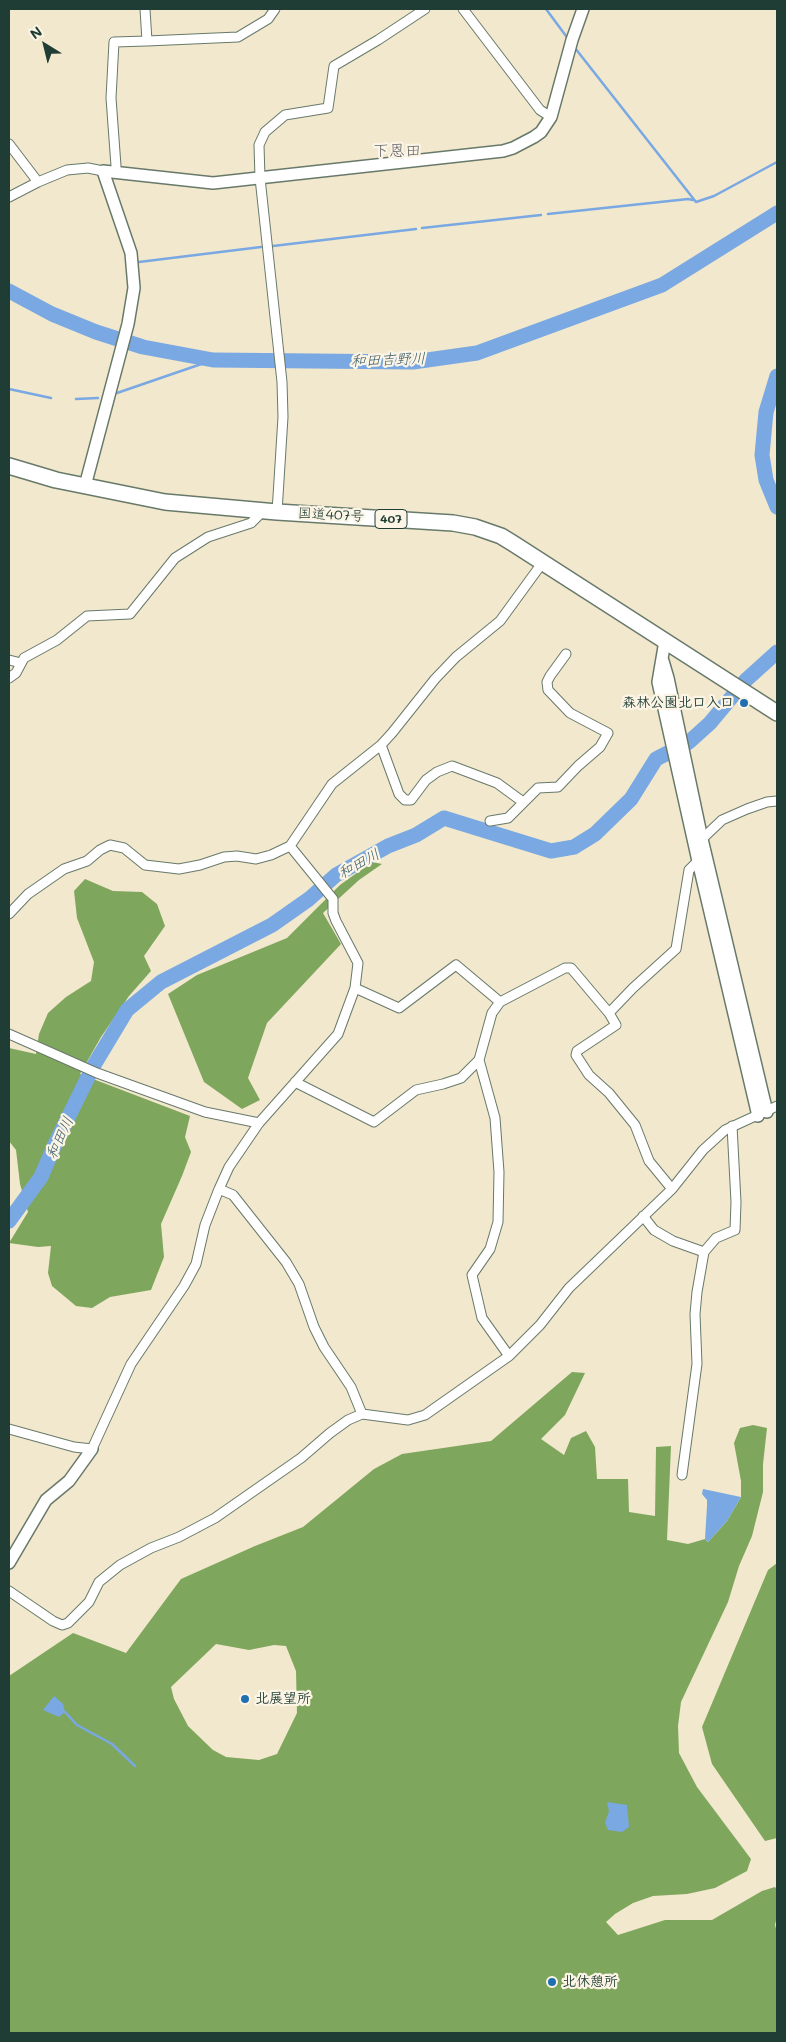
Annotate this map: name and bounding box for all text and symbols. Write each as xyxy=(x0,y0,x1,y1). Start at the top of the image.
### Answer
north arrow xyxy=(20,20,70,70)
text: N xyxy=(26,22,46,43)
district label: 下恩田 xyxy=(373,141,421,161)
water label: 和田吉野川 xyxy=(350,350,426,370)
street label: 国道407号 xyxy=(297,505,365,525)
road number: 407 xyxy=(375,509,407,528)
place label: 森林公園北口入口 xyxy=(622,695,734,711)
marker: 森林公園北口入口 xyxy=(738,697,750,709)
water label: 和田川 xyxy=(335,845,383,883)
water label: 和田川 xyxy=(42,1114,78,1162)
place label: 北展望所 xyxy=(255,1691,311,1707)
marker: 北展望所 xyxy=(239,1693,251,1705)
place label: 北休憩所 xyxy=(562,1974,618,1990)
marker: 北休憩所 xyxy=(546,1976,558,1988)

